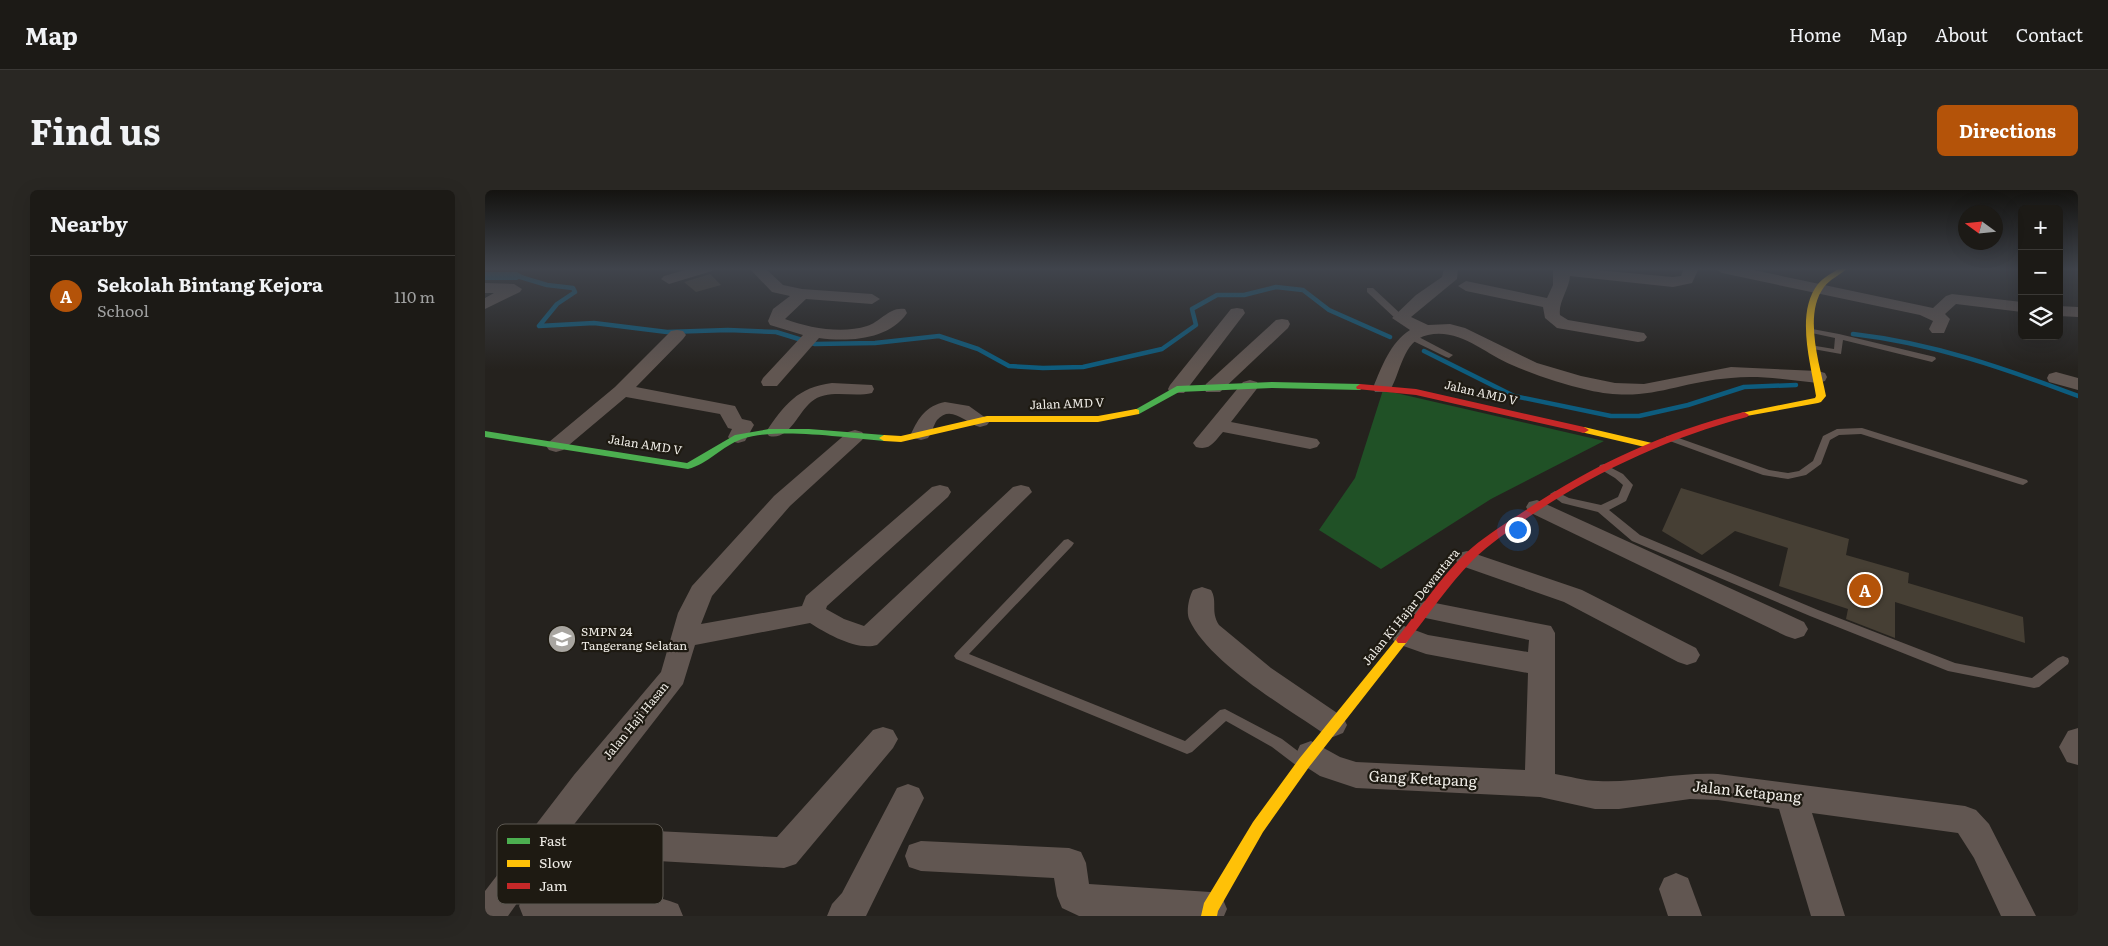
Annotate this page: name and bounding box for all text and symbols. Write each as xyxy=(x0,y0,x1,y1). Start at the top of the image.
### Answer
text: Map xyxy=(25,17,78,52)
text: Home xyxy=(1789,21,1841,48)
text: Map xyxy=(1869,21,1907,48)
text: About xyxy=(1935,21,1988,48)
text: Contact xyxy=(2016,21,2083,48)
text: Find us xyxy=(30,104,160,156)
button: Directions xyxy=(1937,105,2078,156)
north arrow xyxy=(1958,205,2003,250)
map controls xyxy=(2018,205,2063,340)
button: + xyxy=(2018,205,2063,250)
text: Nearby xyxy=(50,207,128,238)
button: − xyxy=(2018,250,2063,295)
text: Sekolah Bintang Kejora xyxy=(97,270,323,298)
text: A xyxy=(60,284,72,308)
text: 110 m xyxy=(394,284,435,308)
button: layers xyxy=(2018,295,2063,340)
text: School xyxy=(97,298,149,322)
street label: Jalan AMD V xyxy=(1443,375,1520,409)
street label: Jalan AMD V xyxy=(1029,393,1105,413)
street label: Jalan AMD V xyxy=(607,429,684,459)
your location xyxy=(1505,517,1531,543)
street label: Jalan Ki Hajar Dewantara xyxy=(1357,544,1463,669)
pin: A xyxy=(1849,571,1881,609)
place label: SMPN 24 Tangerang Selatan xyxy=(581,622,687,654)
school or university icon: SMPN 24 Tangerang Selatan xyxy=(547,624,577,654)
street label: Jalan Haji Hasan xyxy=(598,677,672,763)
street label: Gang Ketapang xyxy=(1368,763,1478,792)
street label: Jalan Ketapang xyxy=(1691,773,1804,808)
legend xyxy=(497,824,663,904)
text: Fast xyxy=(539,830,567,850)
text: Slow xyxy=(539,852,572,872)
text: Jam xyxy=(539,875,568,895)

